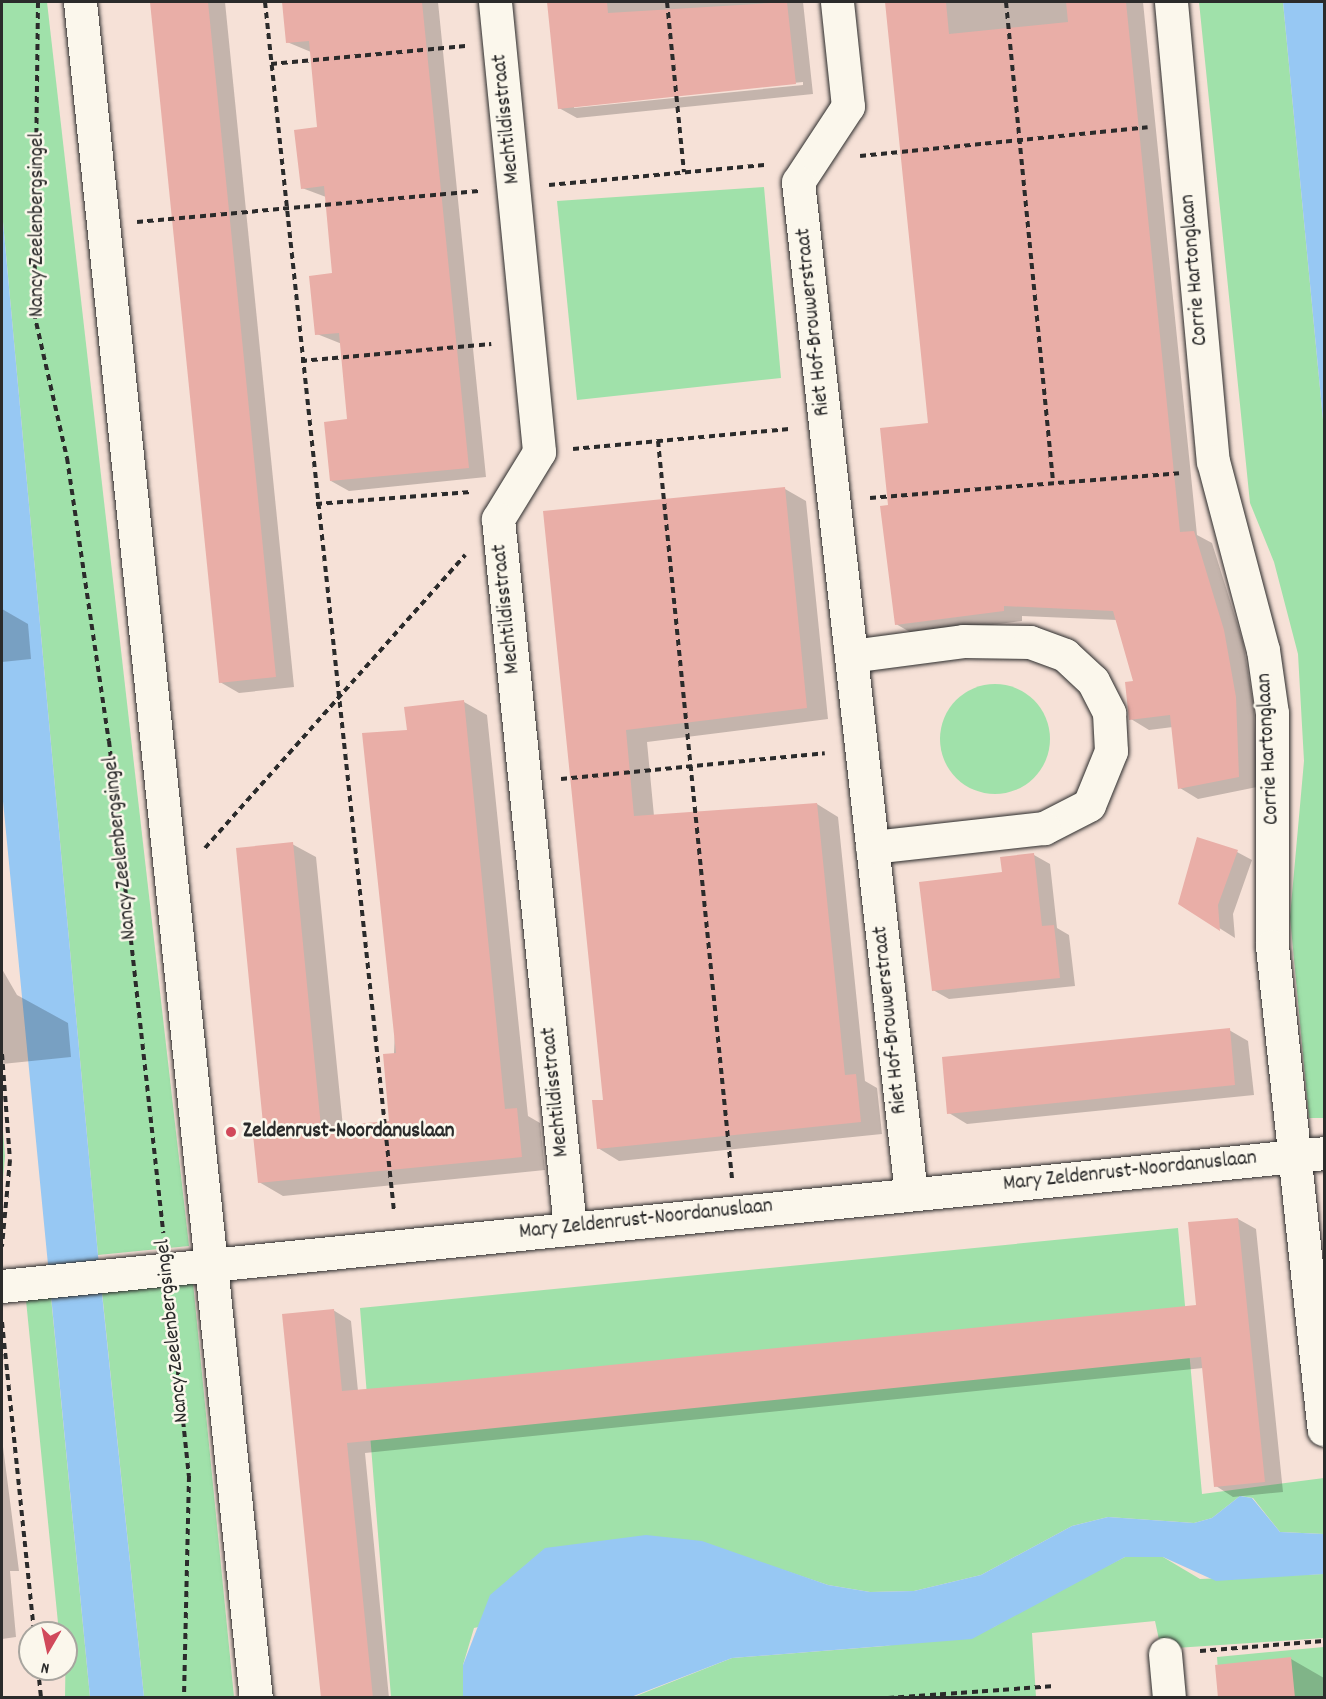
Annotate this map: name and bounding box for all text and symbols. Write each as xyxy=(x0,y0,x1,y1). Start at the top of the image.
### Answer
street label: Mechtildisstraat xyxy=(488,53,526,185)
street label: Nancy Zeelenbergsingel xyxy=(25,133,51,317)
street label: Corrie Hartonglaan xyxy=(1176,193,1214,347)
street label: Riet Hof-Brouwerstraat xyxy=(792,227,836,417)
street label: Mechtildisstraat xyxy=(488,543,526,675)
street label: Corrie Hartonglaan xyxy=(1252,672,1286,826)
street label: Nancy Zeelenbergsingel xyxy=(99,755,143,941)
street label: Riet Hof-Brouwerstraat xyxy=(869,925,913,1115)
street label: Mechtildisstraat xyxy=(537,1026,575,1158)
place label: Zeldenrust-Noordanuslaan xyxy=(243,1119,454,1145)
marker: Zeldenrust-Noordanuslaan xyxy=(224,1125,238,1139)
street label: Mary Zeldenrust-Noordanuslaan xyxy=(1002,1146,1258,1198)
street label: Mary Zeldenrust-Noordanuslaan xyxy=(518,1194,774,1246)
street label: Nancy Zeelenbergsingel xyxy=(151,1238,195,1424)
north arrow xyxy=(18,1621,78,1681)
text: N xyxy=(40,1655,51,1679)

